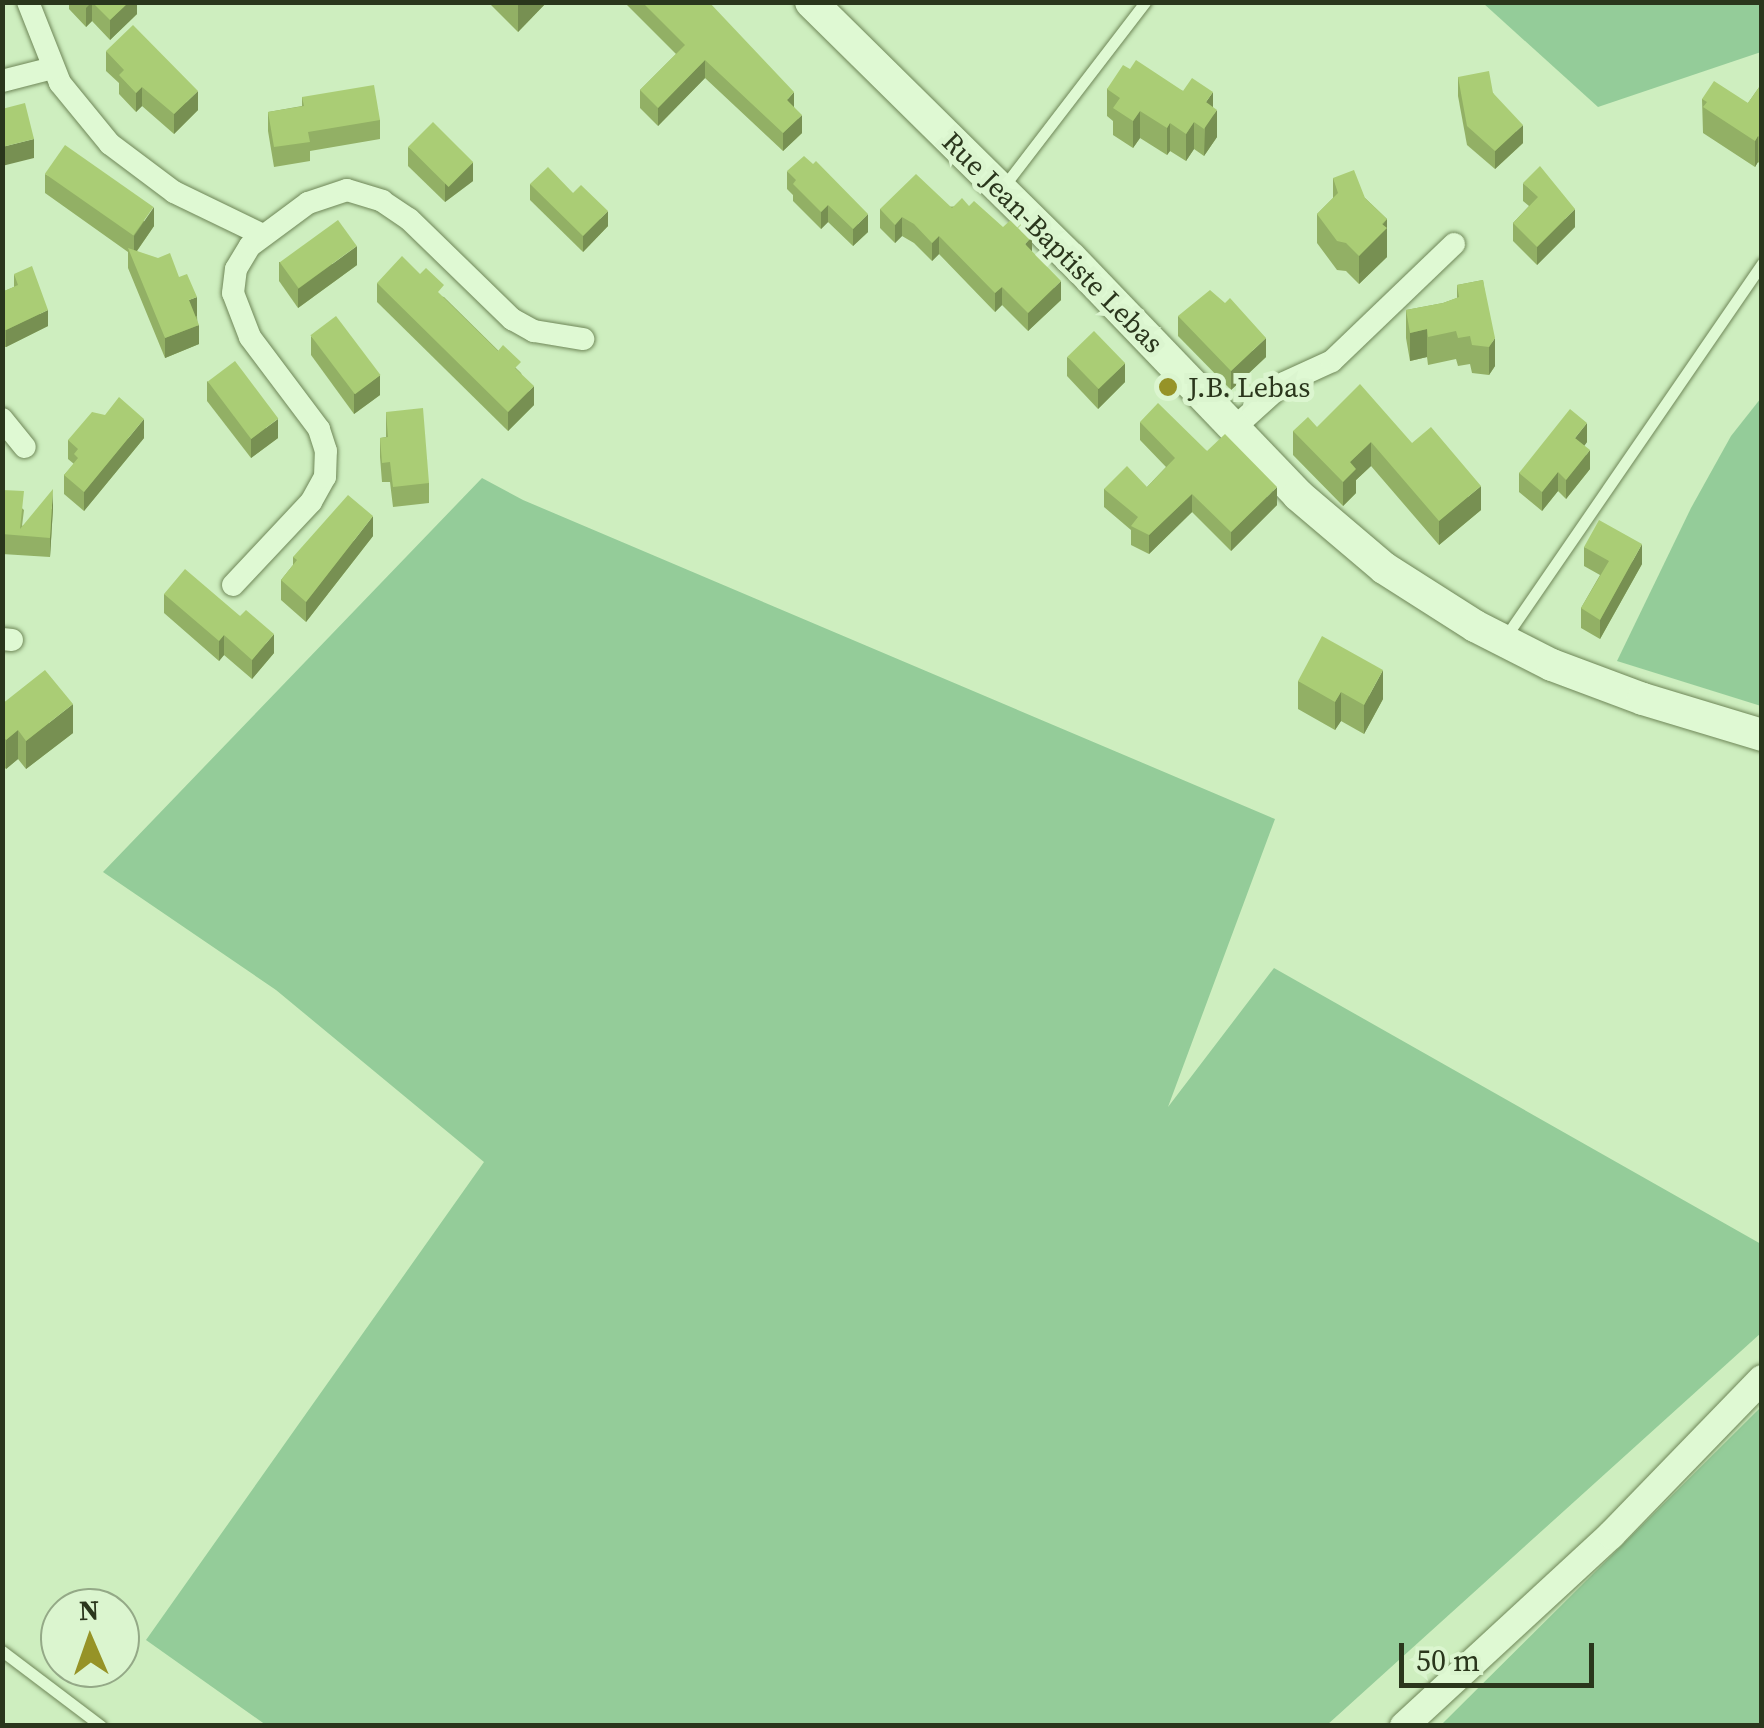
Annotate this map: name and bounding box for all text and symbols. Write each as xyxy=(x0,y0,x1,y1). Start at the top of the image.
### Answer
street label: Rue Jean-Baptiste Lebas xyxy=(936,125,1170,359)
place label: J.B. Lebas xyxy=(1188,370,1310,404)
marker: J.B. Lebas xyxy=(1157,376,1179,398)
north arrow xyxy=(40,1588,140,1688)
text: N xyxy=(78,1591,100,1629)
scale bar xyxy=(1404,1623,1599,1685)
text: 50 m xyxy=(1416,1640,1480,1681)

